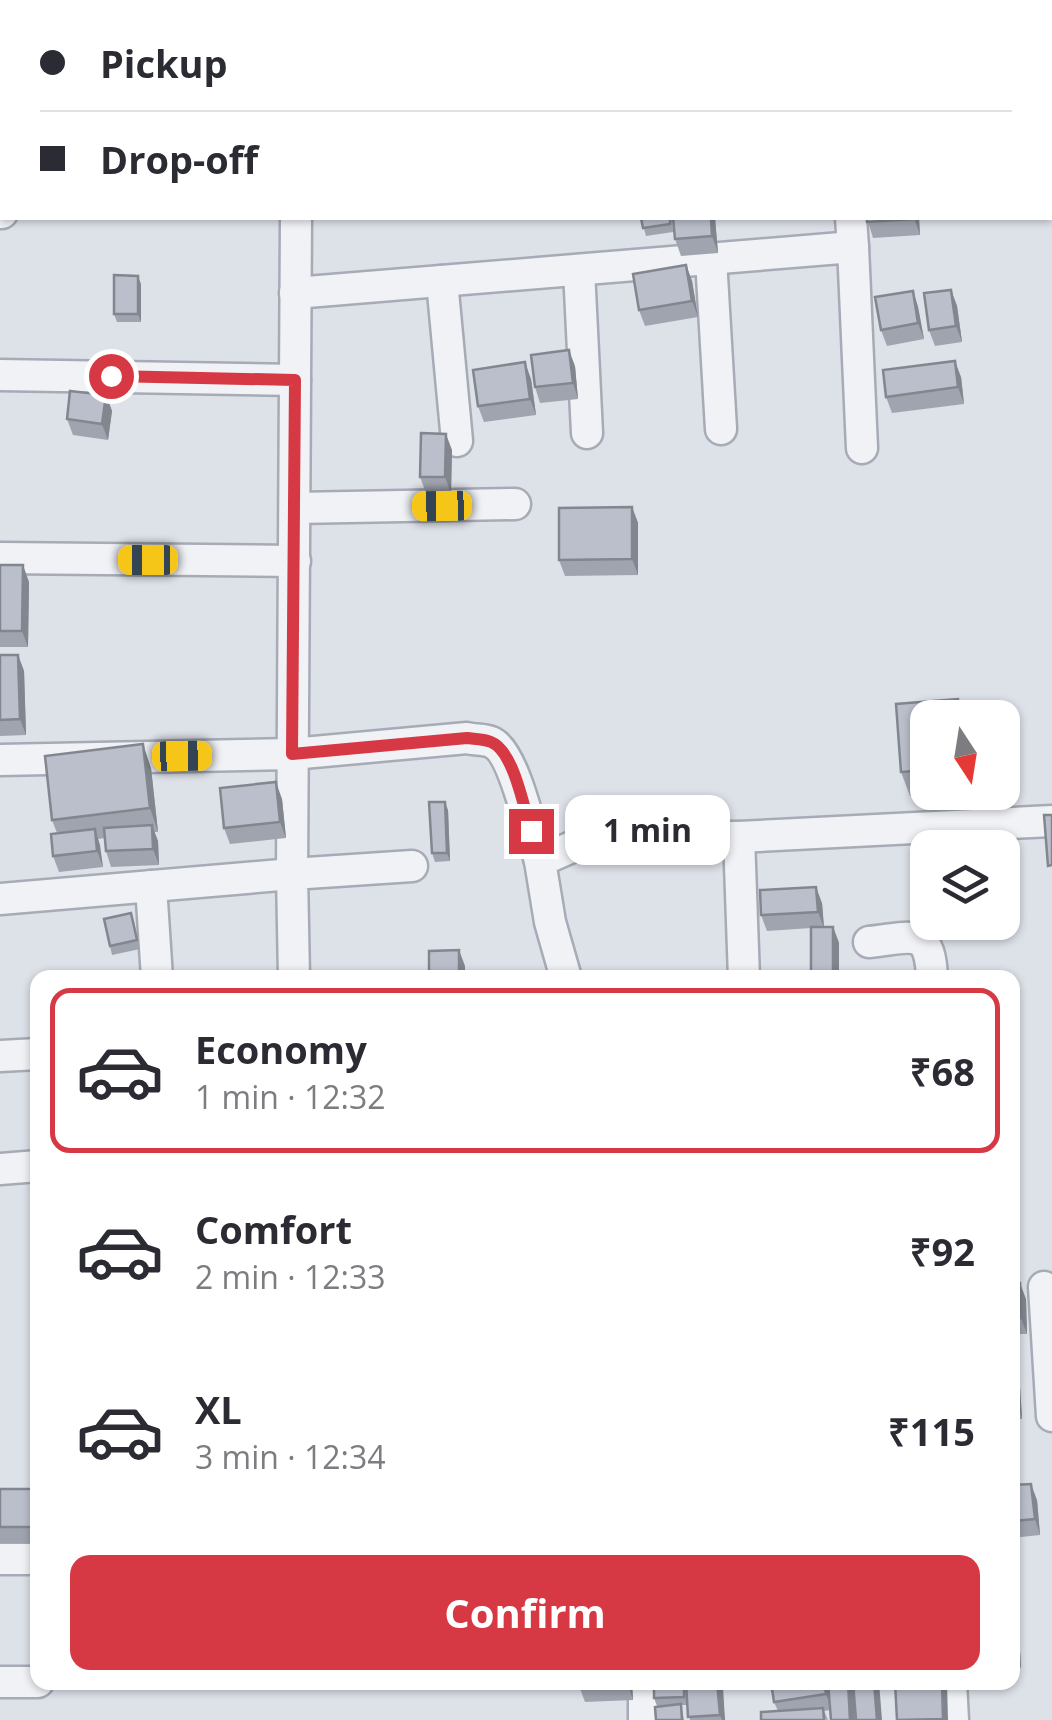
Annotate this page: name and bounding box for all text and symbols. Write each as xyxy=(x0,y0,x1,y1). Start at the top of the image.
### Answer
text: Pickup xyxy=(100,37,228,89)
text: Drop-off xyxy=(100,133,258,185)
route start xyxy=(89,354,134,399)
car xyxy=(412,490,472,522)
car xyxy=(118,545,178,575)
north arrow xyxy=(910,700,1020,810)
map controls xyxy=(910,700,1020,940)
car xyxy=(152,740,212,772)
callout: 1 min xyxy=(566,796,731,866)
text: 1 min xyxy=(603,808,692,851)
route end xyxy=(509,809,554,854)
button: layers xyxy=(910,830,1020,940)
text: Economy xyxy=(195,1023,367,1075)
icon: car xyxy=(75,1026,165,1116)
text: ₹68 xyxy=(910,1045,975,1097)
text: 1 min · 12:32 xyxy=(195,1075,386,1118)
text: Comfort xyxy=(195,1203,352,1255)
icon: car xyxy=(75,1206,165,1296)
text: ₹92 xyxy=(910,1225,975,1277)
text: 2 min · 12:33 xyxy=(195,1255,386,1298)
text: XL xyxy=(195,1383,242,1435)
icon: car xyxy=(75,1386,165,1476)
text: ₹115 xyxy=(888,1405,975,1457)
text: 3 min · 12:34 xyxy=(195,1435,386,1478)
button: Confirm xyxy=(70,1555,980,1670)

